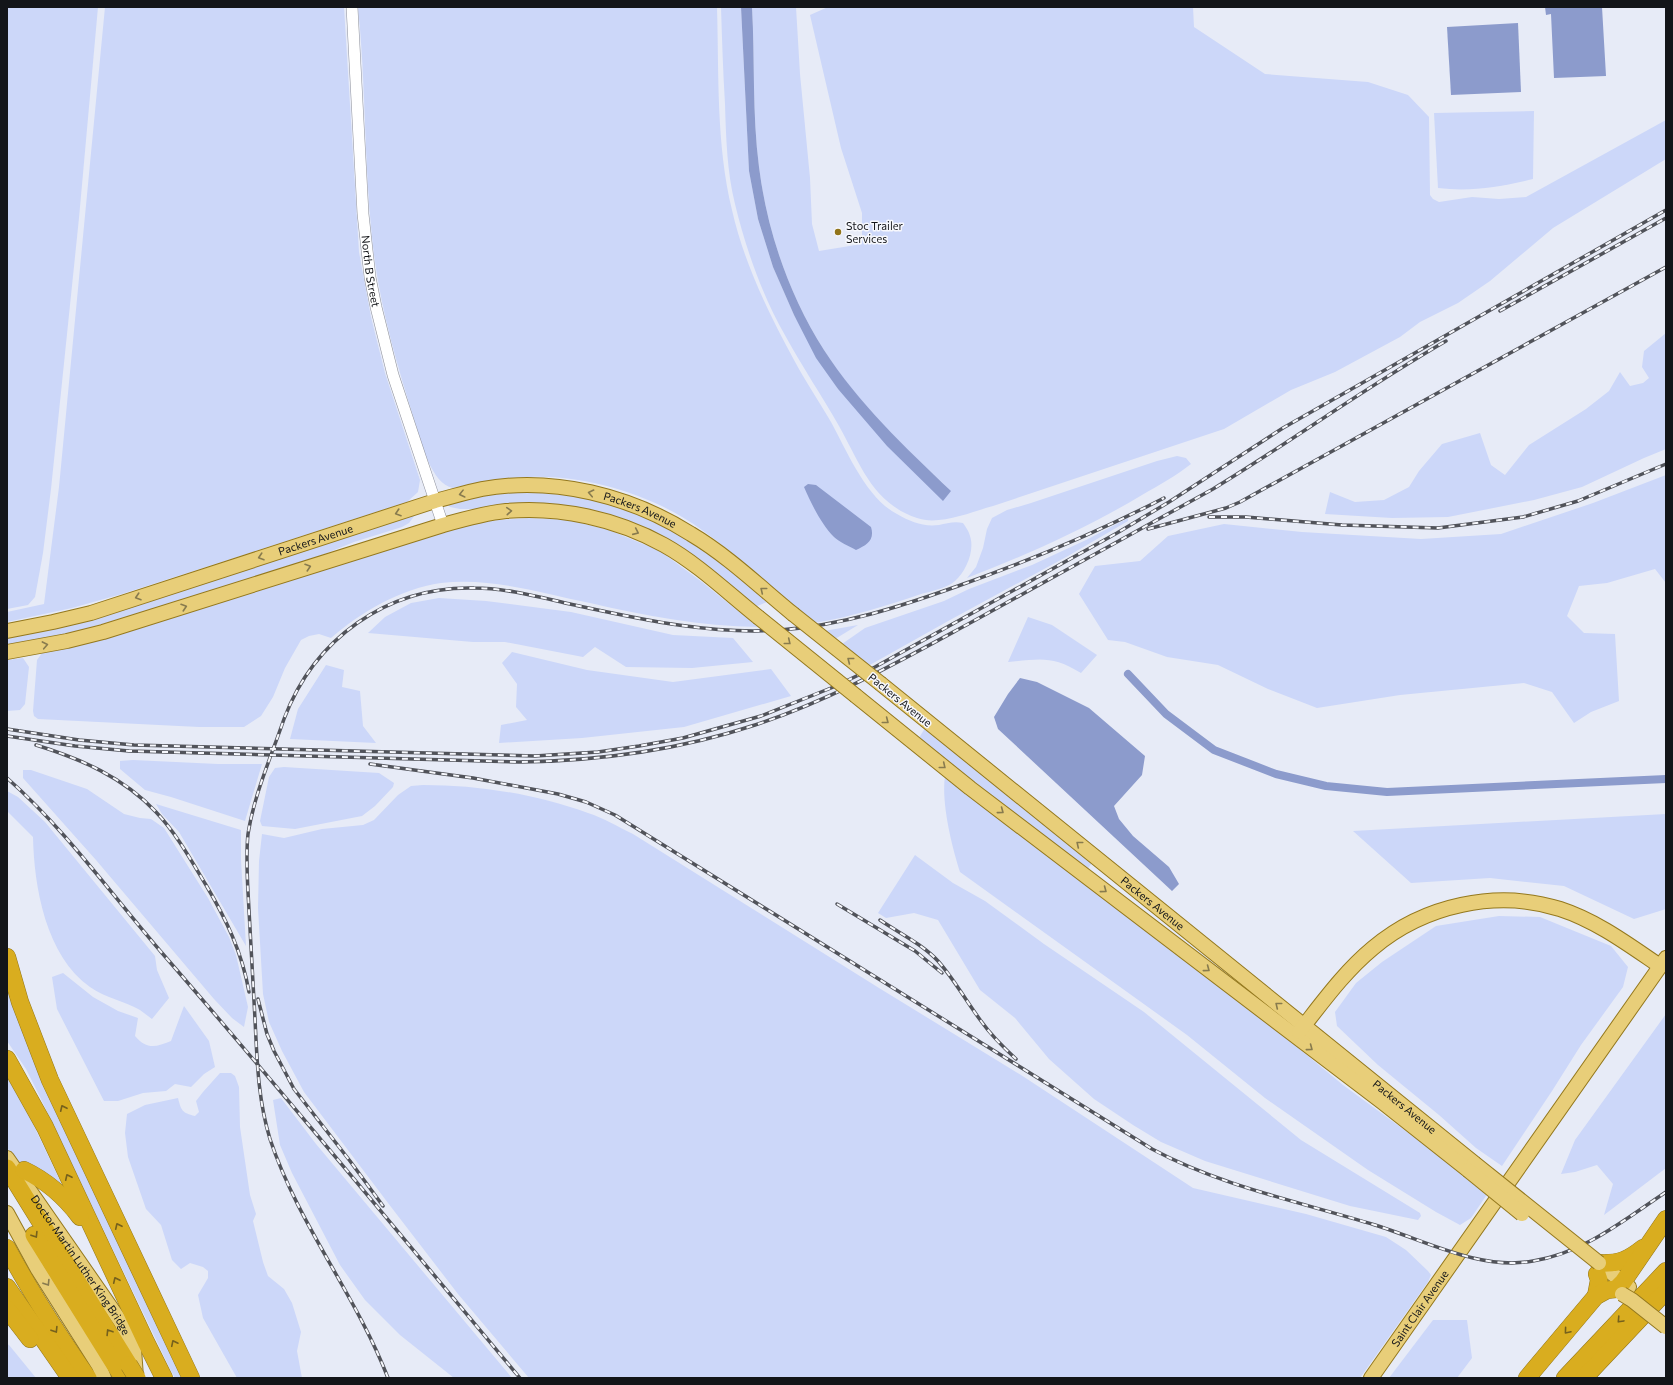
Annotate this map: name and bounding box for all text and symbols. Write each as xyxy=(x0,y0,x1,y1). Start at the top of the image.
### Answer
place label: Stoc Trailer Services xyxy=(846,219,903,245)
marker: Stoc Trailer Services xyxy=(833,227,843,237)
street label: North B Street xyxy=(359,235,383,309)
one-way arrow xyxy=(459,489,466,498)
one-way arrow xyxy=(588,489,594,497)
street label: Packers Avenue xyxy=(602,489,679,530)
one-way arrow xyxy=(506,507,512,516)
one-way arrow xyxy=(395,508,402,517)
street label: Packers Avenue xyxy=(276,521,354,558)
one-way arrow xyxy=(631,527,639,535)
one-way arrow xyxy=(258,552,265,561)
one-way arrow xyxy=(304,564,311,572)
one-way arrow xyxy=(761,587,768,594)
one-way arrow xyxy=(134,593,141,601)
one-way arrow xyxy=(180,603,187,611)
one-way arrow xyxy=(784,637,791,644)
one-way arrow xyxy=(42,642,49,650)
one-way arrow xyxy=(848,657,855,664)
street label: Packers Avenue xyxy=(866,670,935,729)
one-way arrow xyxy=(882,716,889,723)
one-way arrow xyxy=(939,762,946,769)
one-way arrow xyxy=(996,807,1003,814)
one-way arrow xyxy=(1076,842,1083,849)
street label: Packers Avenue xyxy=(1118,873,1187,933)
one-way arrow xyxy=(1100,886,1107,893)
one-way arrow xyxy=(1203,965,1210,972)
one-way arrow xyxy=(1275,1003,1283,1010)
one-way arrow xyxy=(1306,1043,1313,1050)
street label: Packers Avenue xyxy=(1371,1077,1439,1136)
one-way arrow xyxy=(60,1105,68,1112)
one-way arrow xyxy=(65,1173,73,1181)
street label: Doctor Martin Luther King Bridge xyxy=(29,1192,133,1337)
one-way arrow xyxy=(115,1222,123,1230)
one-way arrow xyxy=(30,1231,37,1238)
street label: Saint Clair Avenue xyxy=(1388,1267,1451,1349)
one-way arrow xyxy=(113,1277,121,1284)
one-way arrow xyxy=(42,1279,50,1286)
one-way arrow xyxy=(1617,1315,1625,1323)
one-way arrow xyxy=(51,1325,58,1332)
one-way arrow xyxy=(1564,1326,1571,1333)
one-way arrow xyxy=(106,1329,114,1336)
one-way arrow xyxy=(172,1340,179,1347)

